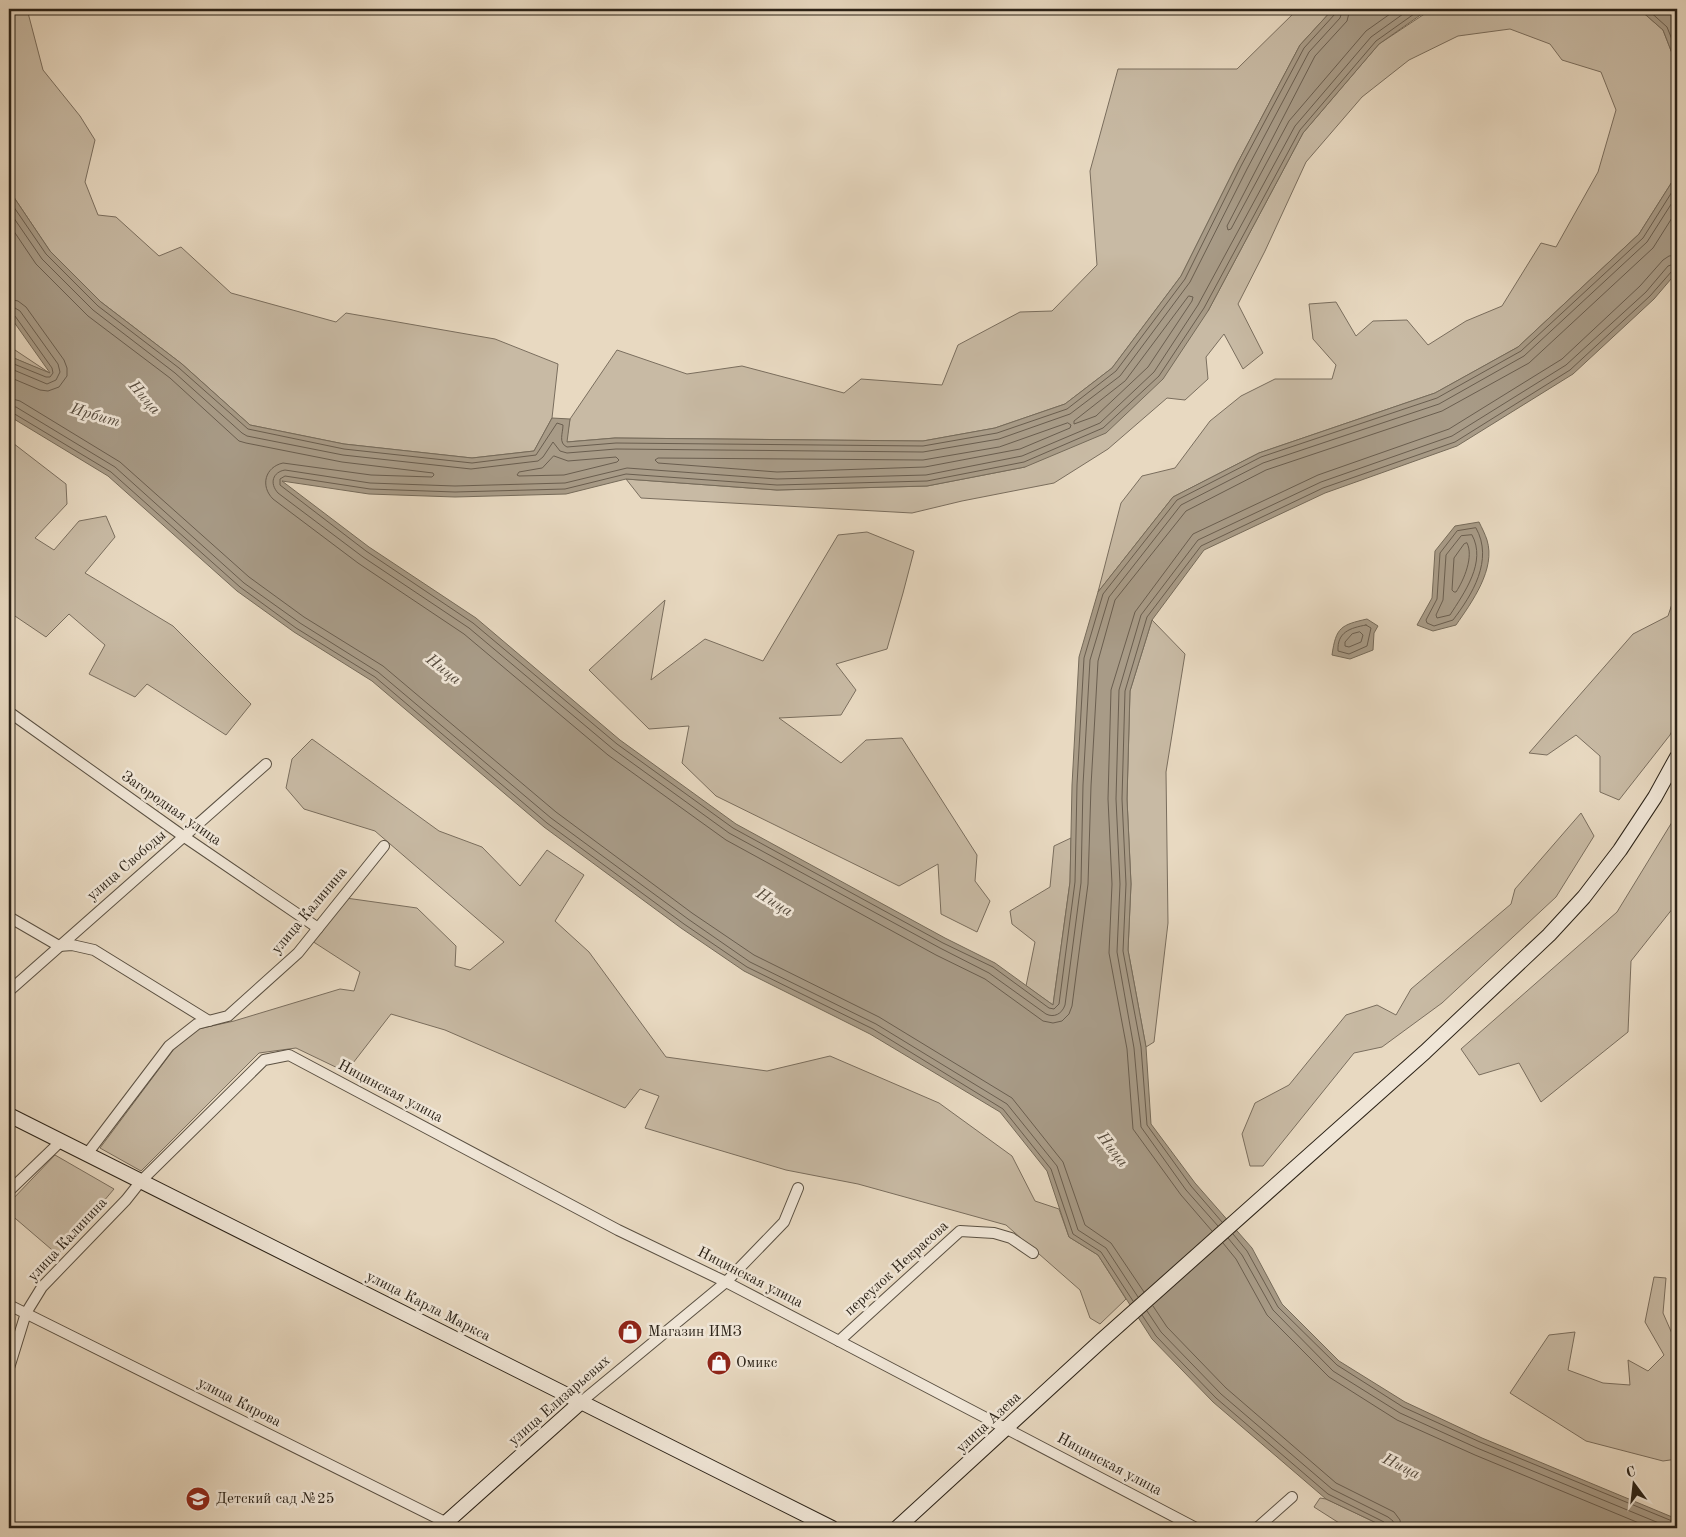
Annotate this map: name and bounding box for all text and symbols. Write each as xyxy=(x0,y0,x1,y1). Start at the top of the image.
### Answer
water label: Ница xyxy=(124,377,163,419)
water label: Ирбит xyxy=(67,401,122,431)
water label: Ница xyxy=(422,651,464,689)
street label: Загородная улица xyxy=(118,769,224,849)
street label: улица Свободы xyxy=(85,828,169,904)
street label: улица Калинина xyxy=(269,864,351,957)
water label: Ница xyxy=(752,885,795,921)
street label: Ницинская улица xyxy=(335,1058,445,1126)
water label: Ница xyxy=(1093,1129,1131,1171)
street label: улица Калинина xyxy=(26,1195,111,1285)
street label: переулок Некрасова xyxy=(842,1218,952,1319)
street label: Ницинская улица xyxy=(695,1245,806,1311)
street label: улица Карла Маркса xyxy=(364,1269,493,1345)
shop icon: Магазин ИМЗ xyxy=(617,1319,643,1345)
place label: Магазин ИМЗ xyxy=(648,1325,742,1340)
shop icon: Омикс xyxy=(706,1350,732,1376)
street label: улица Елизарьевых xyxy=(506,1353,614,1449)
place label: Омикс xyxy=(736,1356,778,1371)
street label: улица Кирова xyxy=(195,1376,284,1431)
street label: улица Азева xyxy=(954,1389,1025,1456)
street label: Ницинская улица xyxy=(1054,1431,1164,1499)
water label: Ница xyxy=(1379,1451,1423,1483)
north arrow xyxy=(1608,1460,1658,1510)
text: С xyxy=(1625,1464,1637,1480)
school or university icon: Детский сад №25 xyxy=(185,1486,211,1512)
place label: Детский сад №25 xyxy=(216,1492,334,1507)

